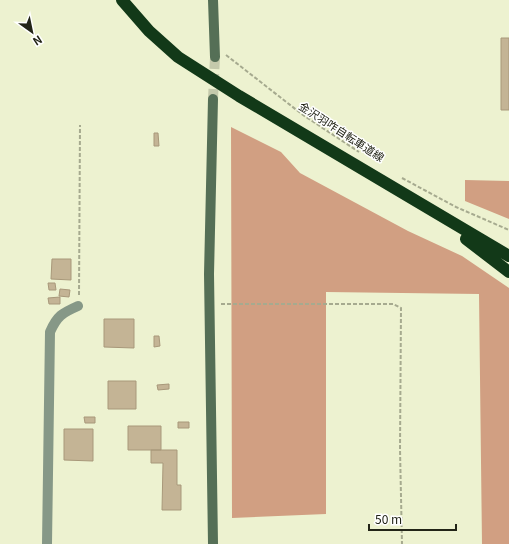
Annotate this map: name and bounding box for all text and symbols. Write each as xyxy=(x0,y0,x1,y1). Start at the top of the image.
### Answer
north arrow xyxy=(12,12,52,52)
text: N xyxy=(30,32,46,50)
street label: 金沢羽咋自転車道線 xyxy=(296,97,388,165)
scale bar xyxy=(369,506,456,532)
text: 50 m xyxy=(375,510,402,527)

